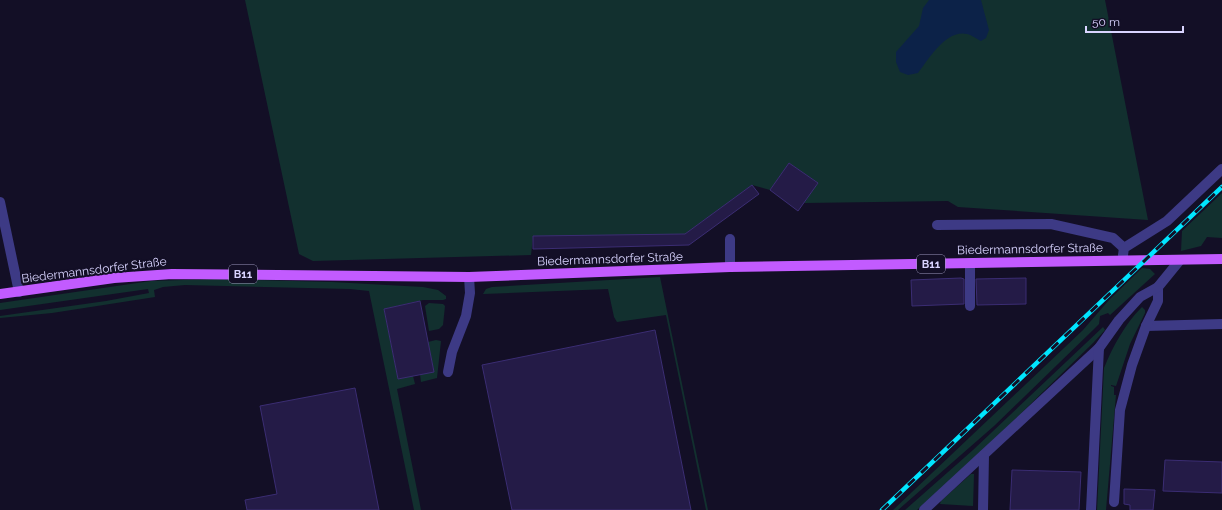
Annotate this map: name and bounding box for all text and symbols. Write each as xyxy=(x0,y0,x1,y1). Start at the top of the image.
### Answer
scale bar xyxy=(1086,8,1183,34)
text: 50 m xyxy=(1092,15,1120,29)
street label: Biedermannsdorfer Straße xyxy=(957,241,1103,257)
street label: Biedermannsdorfer Straße xyxy=(537,249,683,269)
street label: Biedermannsdorfer Straße xyxy=(21,254,167,286)
road number: B11 xyxy=(917,255,945,273)
road number: B11 xyxy=(229,265,257,283)

